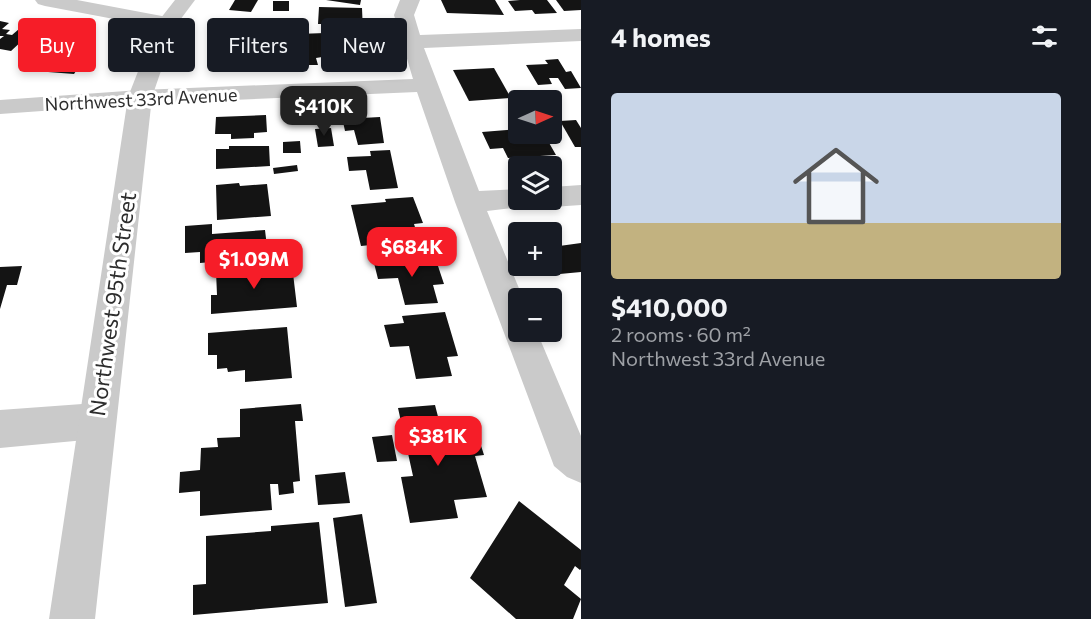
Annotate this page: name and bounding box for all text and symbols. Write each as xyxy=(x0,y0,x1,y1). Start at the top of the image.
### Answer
chip: Buy xyxy=(18,18,96,72)
chip: Rent xyxy=(108,18,195,72)
chip: Filters xyxy=(207,18,309,72)
chip: New xyxy=(321,18,407,72)
icon: filters xyxy=(1028,20,1061,53)
text: 4 homes xyxy=(611,21,711,52)
street label: Northwest 33rd Avenue xyxy=(44,83,238,115)
pin: $410K xyxy=(282,86,366,137)
north arrow xyxy=(508,90,562,144)
map controls xyxy=(508,90,562,342)
text: $410K xyxy=(294,93,354,117)
icon: home xyxy=(782,132,890,240)
button: layers xyxy=(508,156,562,210)
street label: Northwest 95th Street xyxy=(83,190,141,418)
button: + xyxy=(508,222,562,276)
pin: $684K xyxy=(370,227,454,278)
text: $684K xyxy=(381,234,443,258)
pin: $1.09M xyxy=(205,239,303,290)
text: $1.09M xyxy=(219,246,289,270)
button: − xyxy=(508,288,562,342)
text: $410,000 xyxy=(611,291,728,322)
text: 2 rooms · 60 m² xyxy=(611,322,751,346)
text: Northwest 33rd Avenue xyxy=(611,346,825,370)
pin: $381K xyxy=(396,416,480,467)
text: $381K xyxy=(409,423,467,447)

